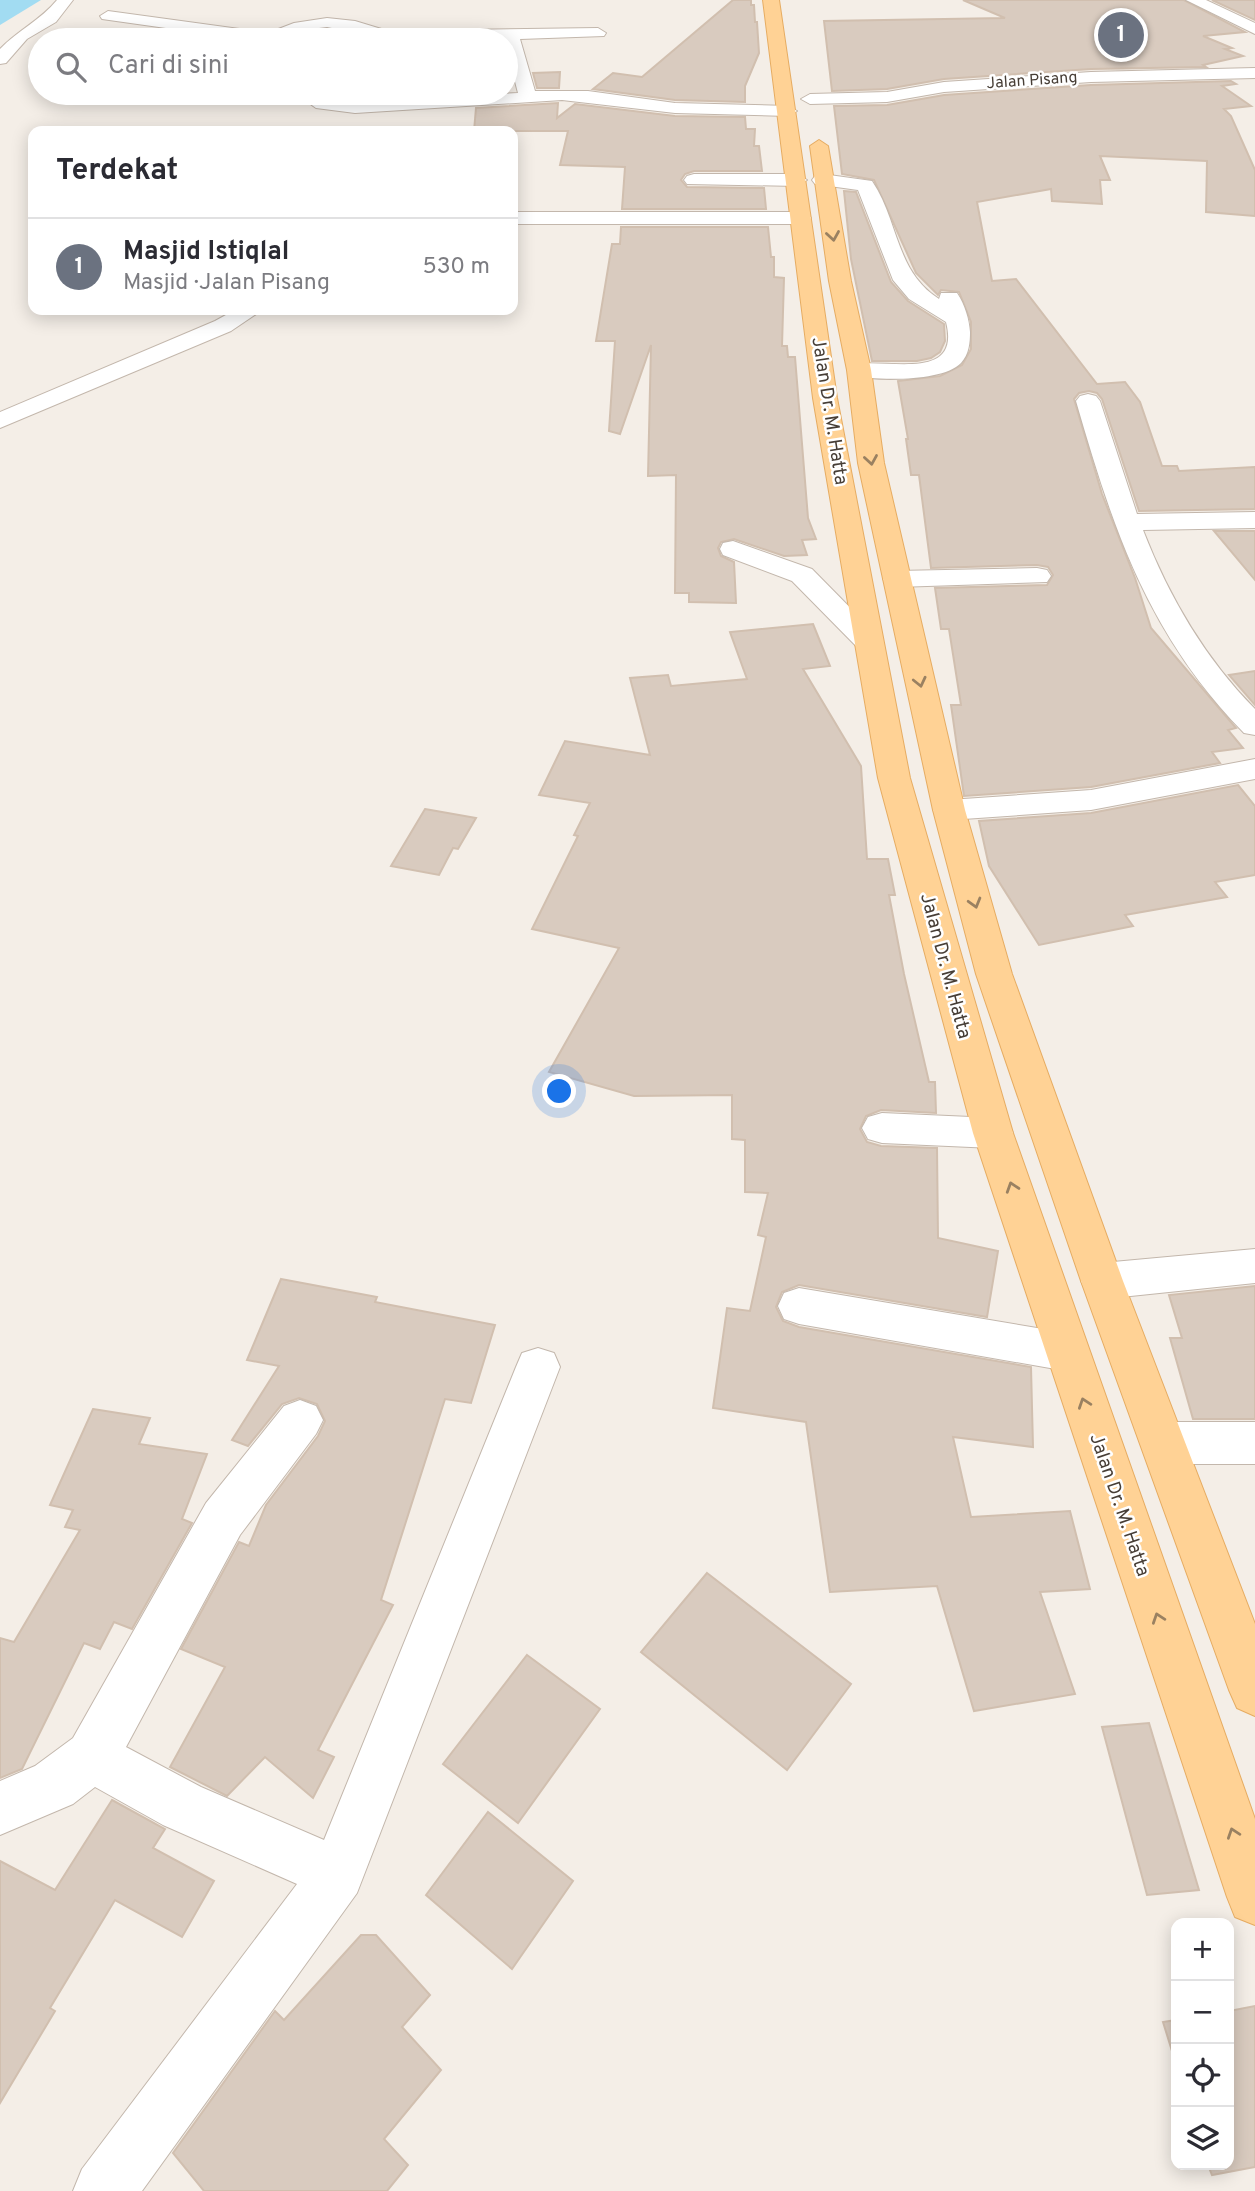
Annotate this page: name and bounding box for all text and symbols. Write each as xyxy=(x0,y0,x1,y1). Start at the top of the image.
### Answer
pin: 1 xyxy=(1098,9,1144,61)
search box xyxy=(28,28,518,105)
icon: search xyxy=(52,48,90,86)
text: Cari di sini xyxy=(108,50,229,83)
street label: Jalan Pisang xyxy=(986,68,1078,94)
text: Terdekat xyxy=(56,153,178,190)
one-way arrow xyxy=(825,230,840,242)
text: Masjid Istiqlal xyxy=(123,236,289,269)
text: 1 xyxy=(74,253,84,282)
text: 530 m xyxy=(422,253,490,282)
text: Masjid · Jalan Pisang xyxy=(123,269,330,298)
street label: Jalan Dr. M. Hatta xyxy=(805,335,853,487)
one-way arrow xyxy=(863,454,878,466)
one-way arrow xyxy=(912,676,927,688)
street label: Jalan Dr. M. Hatta xyxy=(914,891,976,1041)
one-way arrow xyxy=(966,897,981,909)
your location xyxy=(542,1074,576,1108)
one-way arrow xyxy=(1006,1181,1020,1194)
one-way arrow xyxy=(1078,1397,1092,1409)
street label: Jalan Dr. M. Hatta xyxy=(1083,1430,1155,1580)
one-way arrow xyxy=(1152,1612,1166,1625)
one-way arrow xyxy=(1227,1827,1241,1840)
map controls xyxy=(1171,1918,1234,2170)
button: + xyxy=(1171,1918,1234,1981)
button: − xyxy=(1171,1981,1234,2044)
button: locate xyxy=(1171,2044,1234,2107)
button: layers xyxy=(1171,2107,1234,2170)

